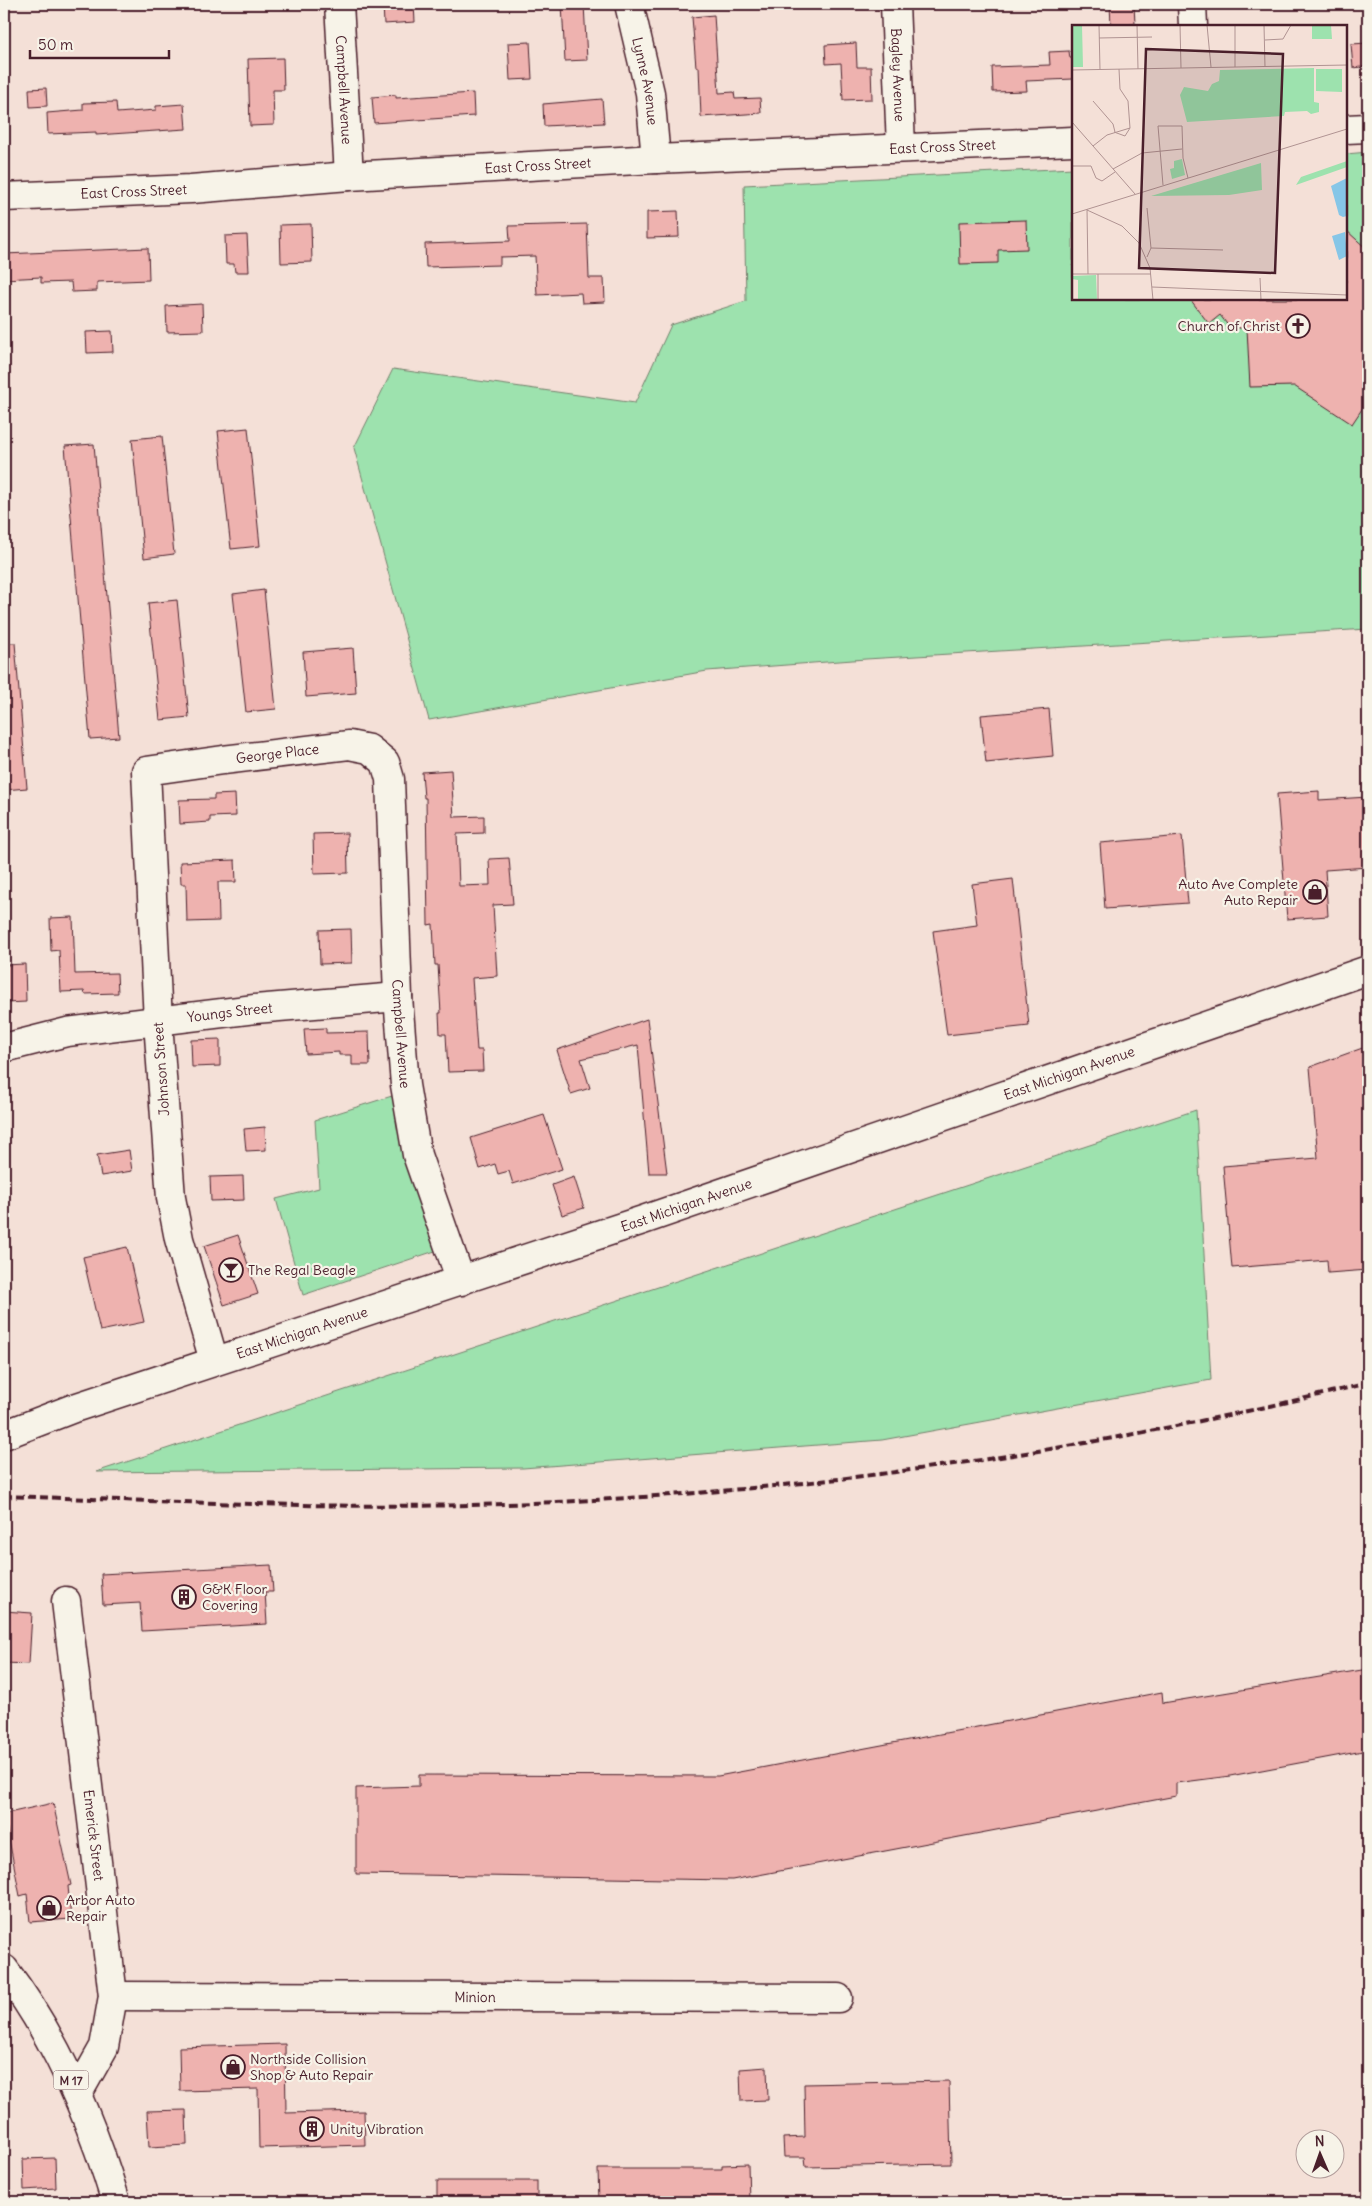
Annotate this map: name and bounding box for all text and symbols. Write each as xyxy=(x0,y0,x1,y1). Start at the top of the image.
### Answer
inset map xyxy=(1072,25,1347,300)
scale bar xyxy=(30,28,169,60)
street label: Bagley Avenue xyxy=(887,28,909,122)
text: 50 m xyxy=(38,35,73,54)
street label: Campbell Avenue xyxy=(332,35,356,145)
street label: Lynne Avenue xyxy=(628,35,662,126)
street label: East Cross Street xyxy=(889,135,996,158)
street label: East Cross Street xyxy=(484,154,592,177)
street label: East Cross Street xyxy=(80,180,188,203)
church icon: Church of Christ xyxy=(1285,313,1311,339)
place label: Church of Christ xyxy=(1178,317,1280,335)
street label: George Place xyxy=(235,740,320,767)
place label: Auto Ave Complete Auto Repair xyxy=(1178,875,1298,909)
shop icon: Auto Ave Complete Auto Repair xyxy=(1302,879,1328,905)
street label: Campbell Avenue xyxy=(388,979,414,1089)
street label: Youngs Street xyxy=(186,999,274,1026)
street label: Johnson Street xyxy=(149,1021,173,1117)
street label: East Michigan Avenue xyxy=(1001,1042,1137,1104)
street label: East Michigan Avenue xyxy=(618,1174,754,1236)
bar icon: The Regal Beagle xyxy=(218,1257,244,1283)
place label: The Regal Beagle xyxy=(248,1261,356,1279)
street label: East Michigan Avenue xyxy=(234,1303,370,1363)
place label: G&K Floor Covering xyxy=(202,1580,268,1614)
building icon: G&K Floor Covering xyxy=(171,1584,197,1610)
street label: Emerick Street xyxy=(80,1789,108,1882)
place label: Arbor Auto Repair xyxy=(66,1891,135,1925)
shop icon: Arbor Auto Repair xyxy=(36,1895,62,1921)
street label: Minion xyxy=(454,1988,496,2006)
place label: Northside Collision Shop & Auto Repair xyxy=(250,2050,373,2084)
shop icon: Northside Collision Shop & Auto Repair xyxy=(220,2054,246,2080)
road number: M 17 xyxy=(54,2070,88,2090)
building icon: Unity Vibration xyxy=(299,2116,325,2142)
place label: Unity Vibration xyxy=(330,2120,424,2138)
north arrow xyxy=(1294,2128,1344,2178)
text: N xyxy=(1314,2132,1325,2150)

